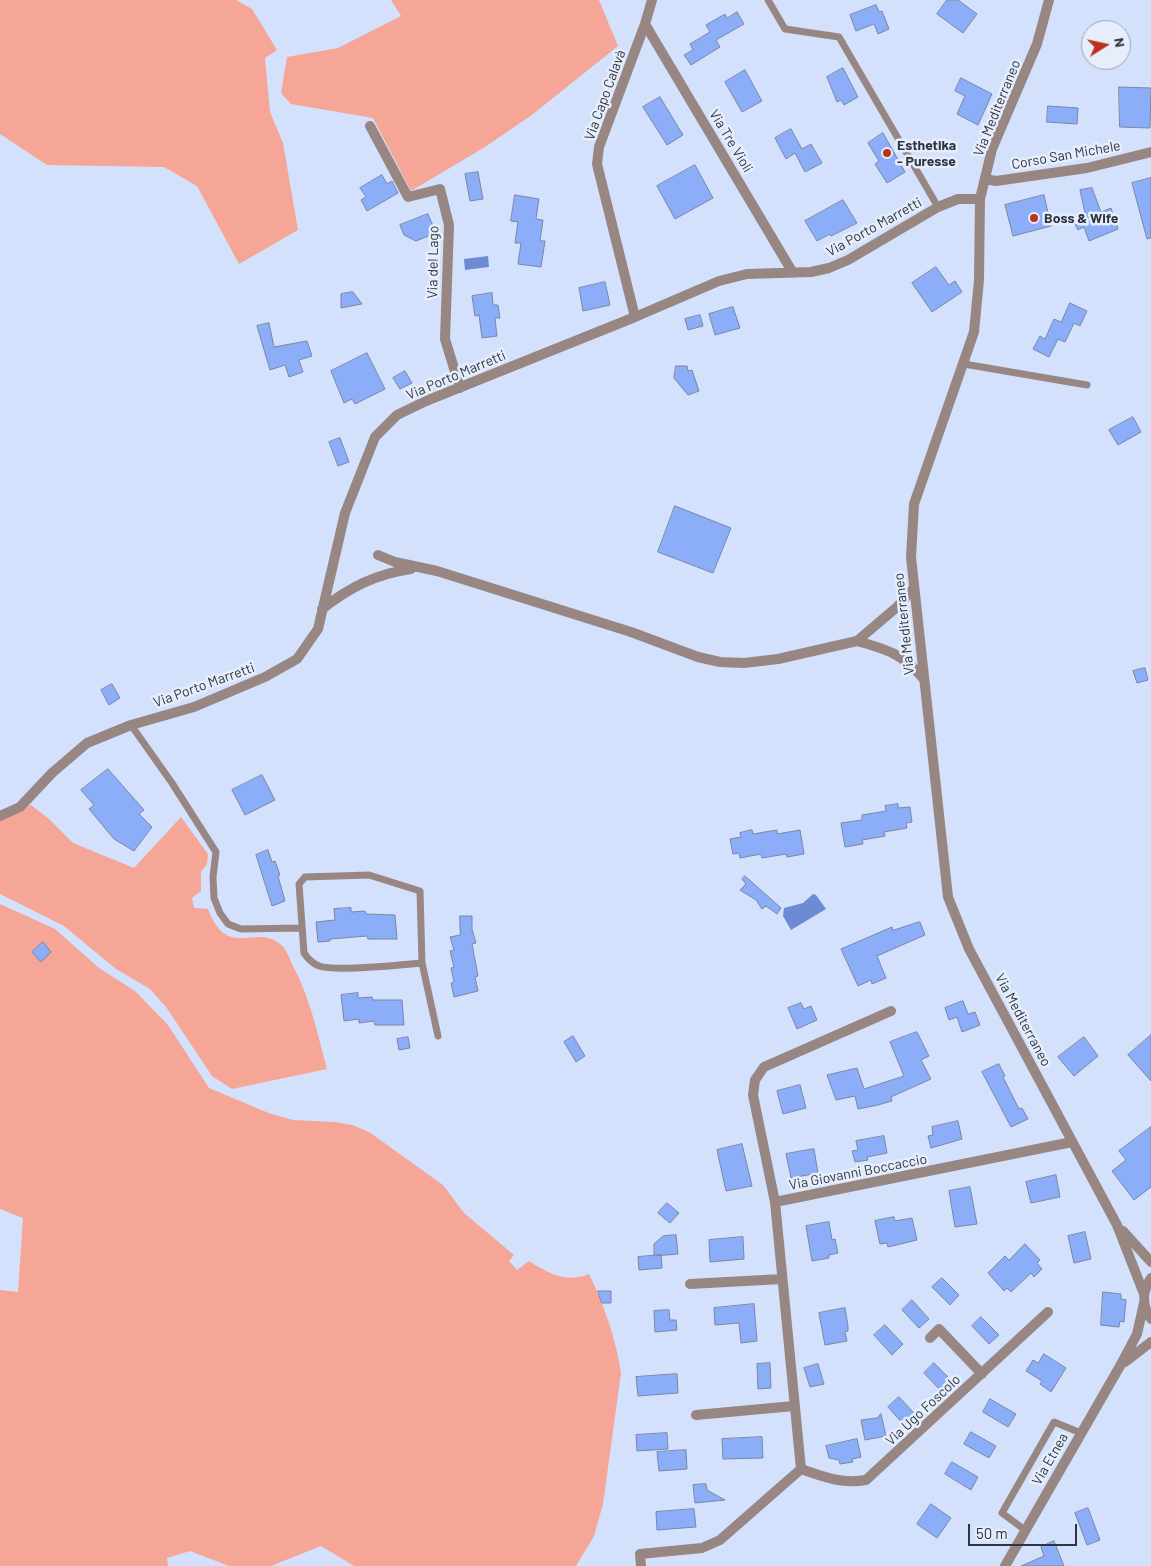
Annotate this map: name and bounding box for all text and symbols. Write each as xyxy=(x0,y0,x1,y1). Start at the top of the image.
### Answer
north arrow xyxy=(1081,20,1131,70)
text: N xyxy=(1111,36,1129,49)
street label: Via Capo Calavà xyxy=(581,48,629,142)
street label: Via Mediterraneo xyxy=(970,57,1024,159)
street label: Via Tre Violi xyxy=(706,106,756,176)
place label: Esthetika - Puresse xyxy=(897,137,956,170)
street label: Corso San Michele xyxy=(1010,137,1122,173)
marker: Esthetika - Puresse xyxy=(881,147,893,159)
street label: Via Porto Marretti xyxy=(823,194,925,260)
place label: Boss & Wife xyxy=(1044,210,1118,226)
marker: Boss & Wife xyxy=(1028,212,1040,224)
street label: Via del Lago xyxy=(424,225,442,299)
street label: Via Porto Marretti xyxy=(404,346,508,404)
street label: Via Mediterraneo xyxy=(890,572,918,676)
street label: Via Porto Marretti xyxy=(151,659,257,711)
street label: Via Mediterraneo xyxy=(991,971,1055,1069)
street label: Via Giovanni Boccaccio xyxy=(788,1150,928,1194)
street label: Via Ugo Foscolo xyxy=(882,1371,964,1449)
street label: Via Etnea xyxy=(1028,1430,1072,1488)
scale bar xyxy=(971,1514,1080,1546)
text: 50 m xyxy=(976,1524,1008,1542)

